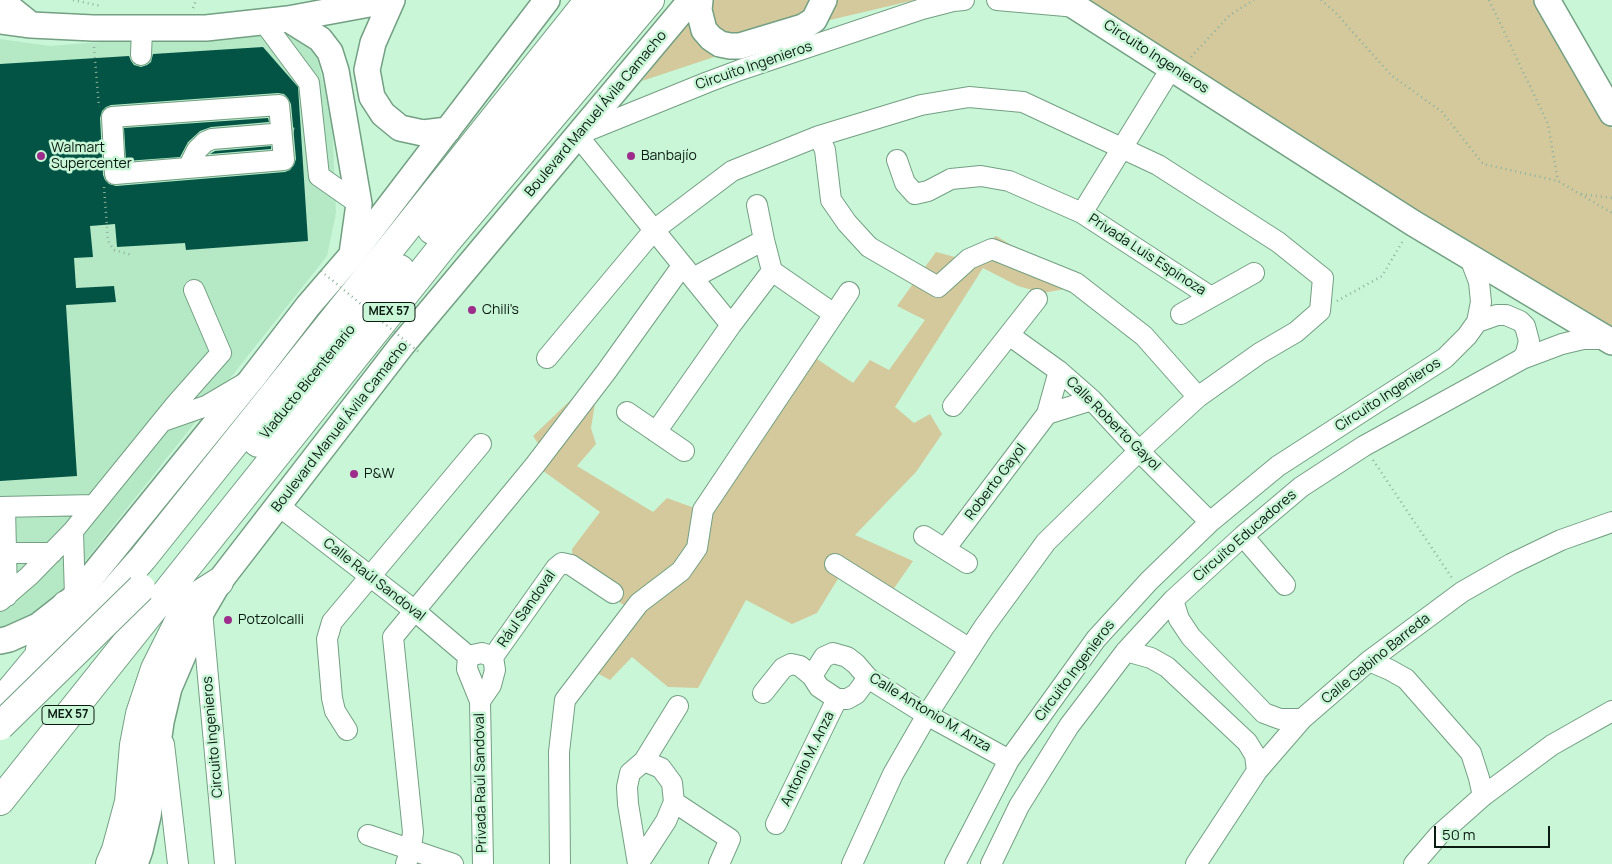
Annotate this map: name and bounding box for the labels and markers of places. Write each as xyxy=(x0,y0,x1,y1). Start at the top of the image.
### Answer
place label: Walmart Supercenter xyxy=(51,140,132,172)
place label: Banbajío xyxy=(641,148,697,164)
marker: Walmart Supercenter xyxy=(35,150,47,162)
marker: Banbajío xyxy=(625,150,637,162)
place label: Chili's xyxy=(482,302,519,318)
marker: Chili's xyxy=(466,304,478,316)
place label: P&W xyxy=(364,466,395,482)
marker: P&W xyxy=(348,468,360,480)
place label: Potzolcalli xyxy=(238,612,304,628)
marker: Potzolcalli xyxy=(222,614,234,626)

